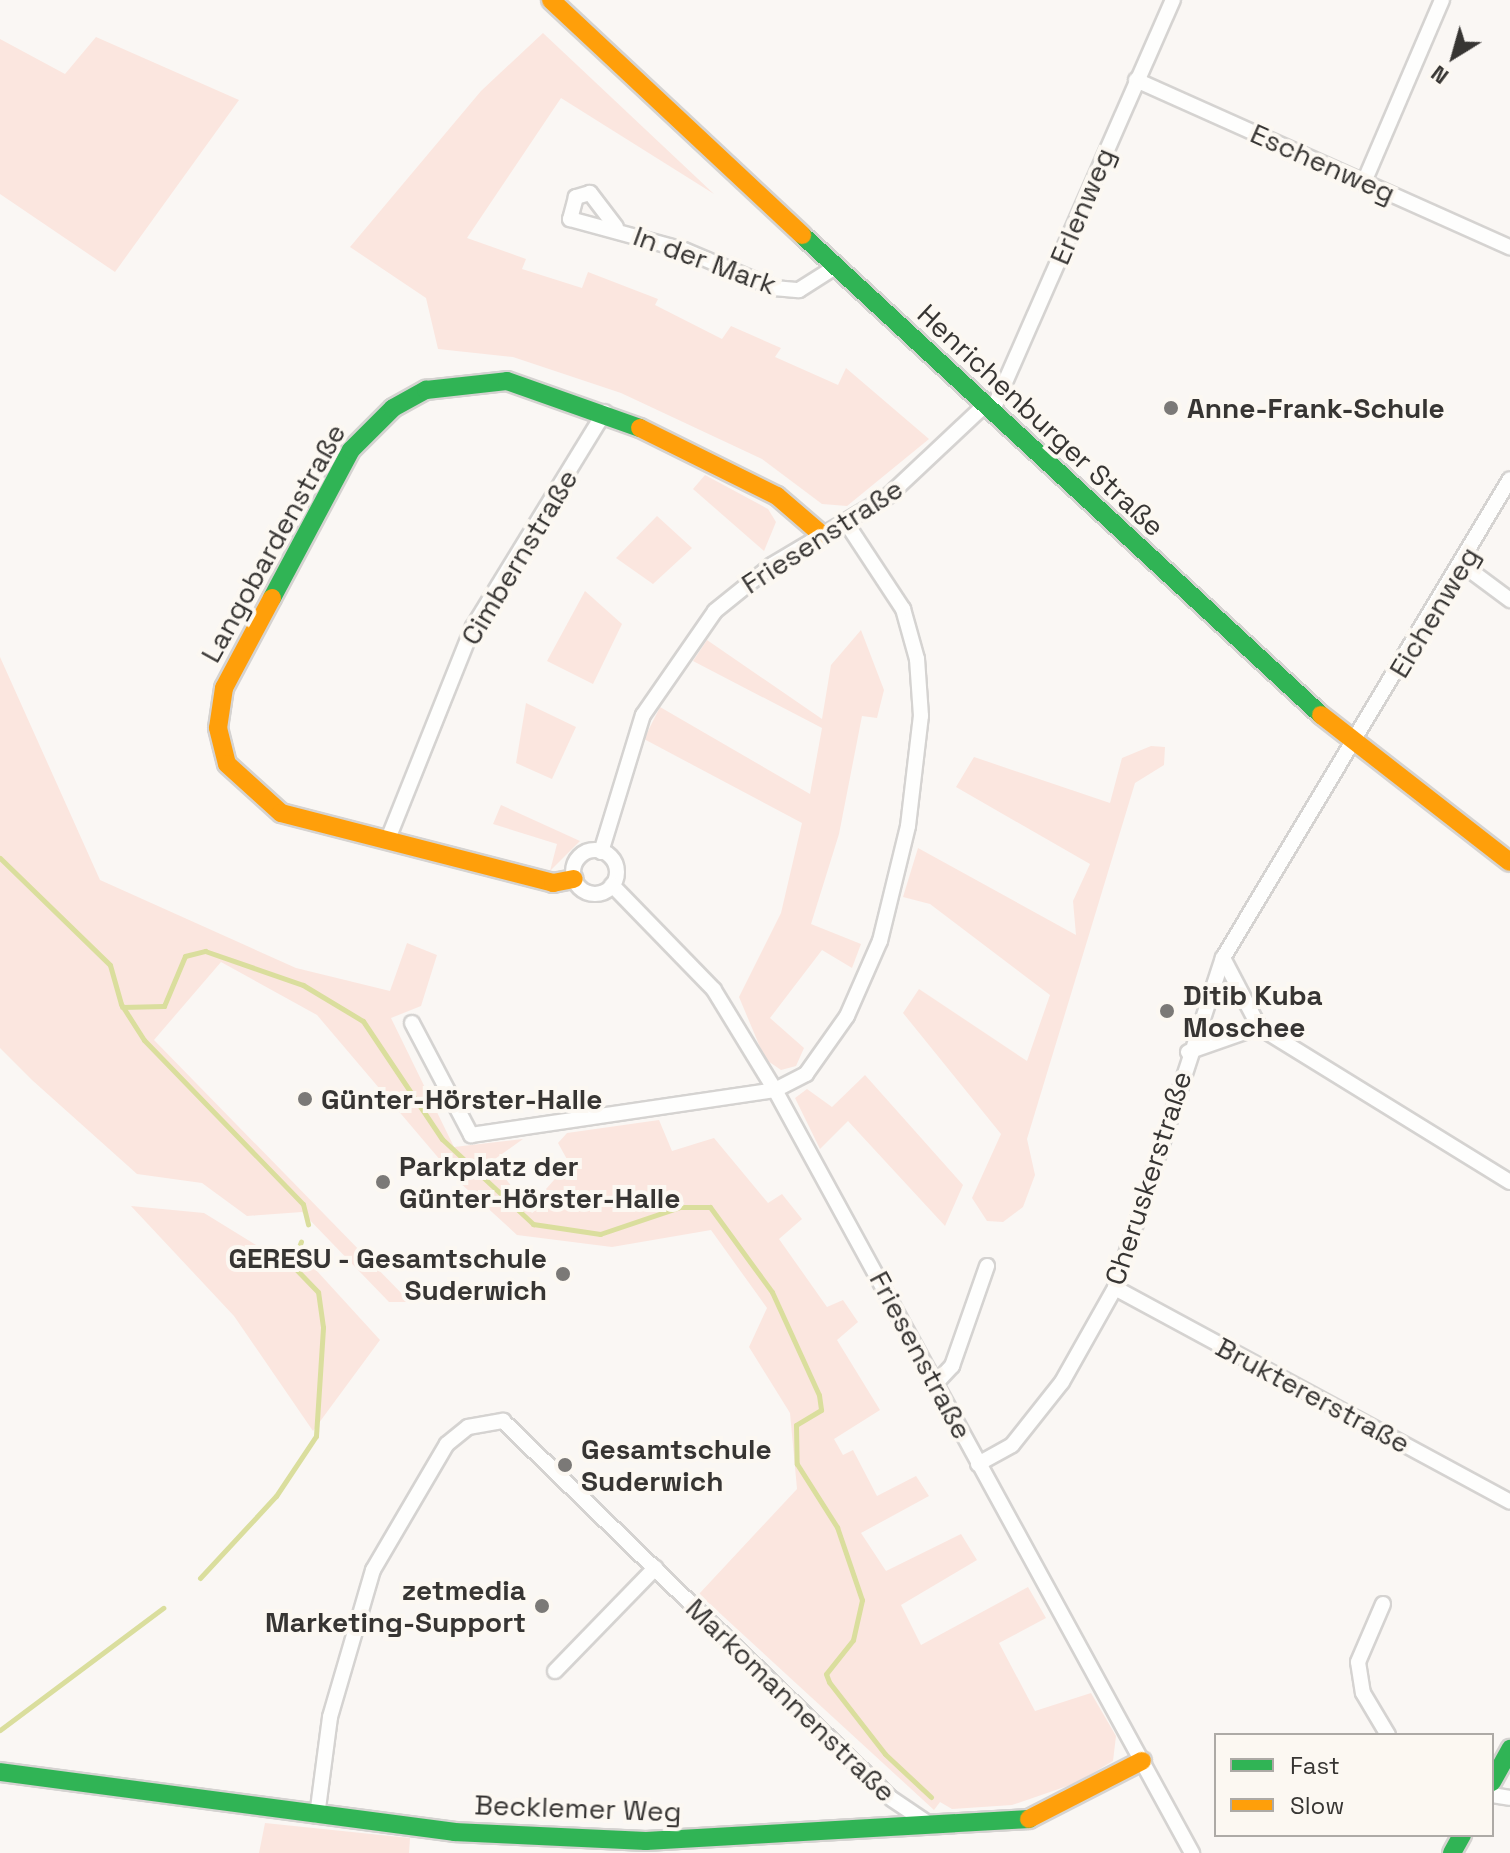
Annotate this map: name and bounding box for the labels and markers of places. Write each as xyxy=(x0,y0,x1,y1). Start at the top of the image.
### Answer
place label: Anne-Frank-Schule xyxy=(1187,391,1445,425)
marker: Anne-Frank-Schule xyxy=(1162,399,1180,417)
place label: Ditib Kuba Moschee xyxy=(1183,978,1323,1044)
marker: Ditib Kuba Moschee xyxy=(1158,1002,1176,1020)
place label: Günter-Hörster-Halle xyxy=(321,1082,602,1116)
marker: Günter-Hörster-Halle xyxy=(296,1090,314,1108)
place label: Parkplatz der Günter-Hörster-Halle xyxy=(399,1149,680,1215)
marker: Parkplatz der Günter-Hörster-Halle xyxy=(374,1173,392,1191)
place label: GERESU - Gesamtschule Suderwich xyxy=(227,1241,547,1307)
marker: GERESU - Gesamtschule Suderwich xyxy=(554,1265,572,1283)
place label: Gesamtschule Suderwich xyxy=(581,1432,772,1498)
marker: Gesamtschule Suderwich xyxy=(556,1456,574,1474)
place label: zetmedia Marketing-Support xyxy=(265,1573,526,1639)
marker: zetmedia Marketing-Support xyxy=(533,1597,551,1615)

